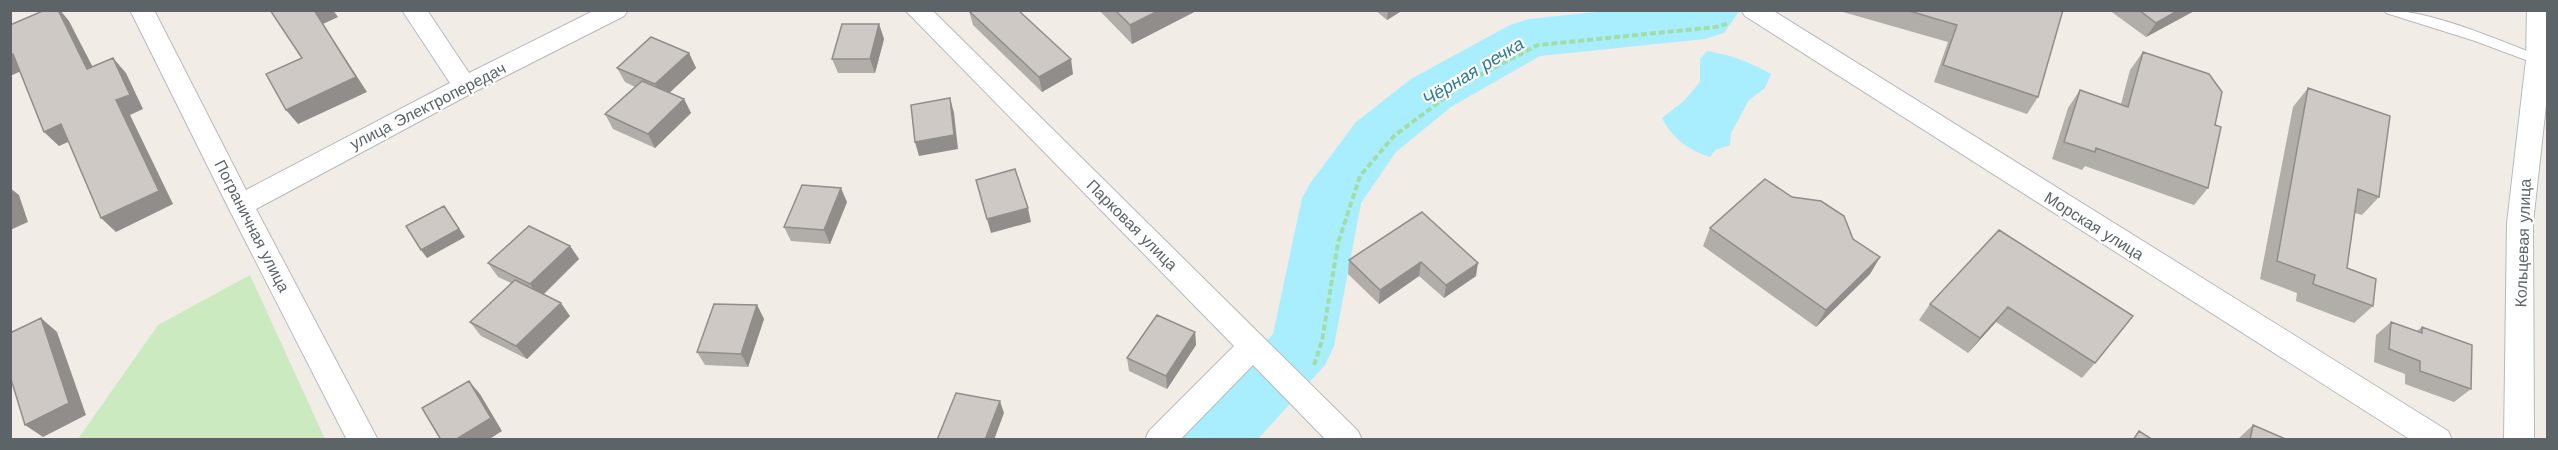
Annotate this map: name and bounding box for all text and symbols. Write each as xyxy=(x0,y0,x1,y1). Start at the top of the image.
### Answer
water label: Чёрная речка xyxy=(1418,32,1528,110)
street label: улица Электропередач xyxy=(347,58,509,154)
street label: Пограничная улица xyxy=(210,157,294,295)
street label: Парковая улица xyxy=(1083,176,1181,274)
street label: Кольцевая улица xyxy=(2511,178,2535,308)
street label: Морская улица xyxy=(2041,188,2147,264)

